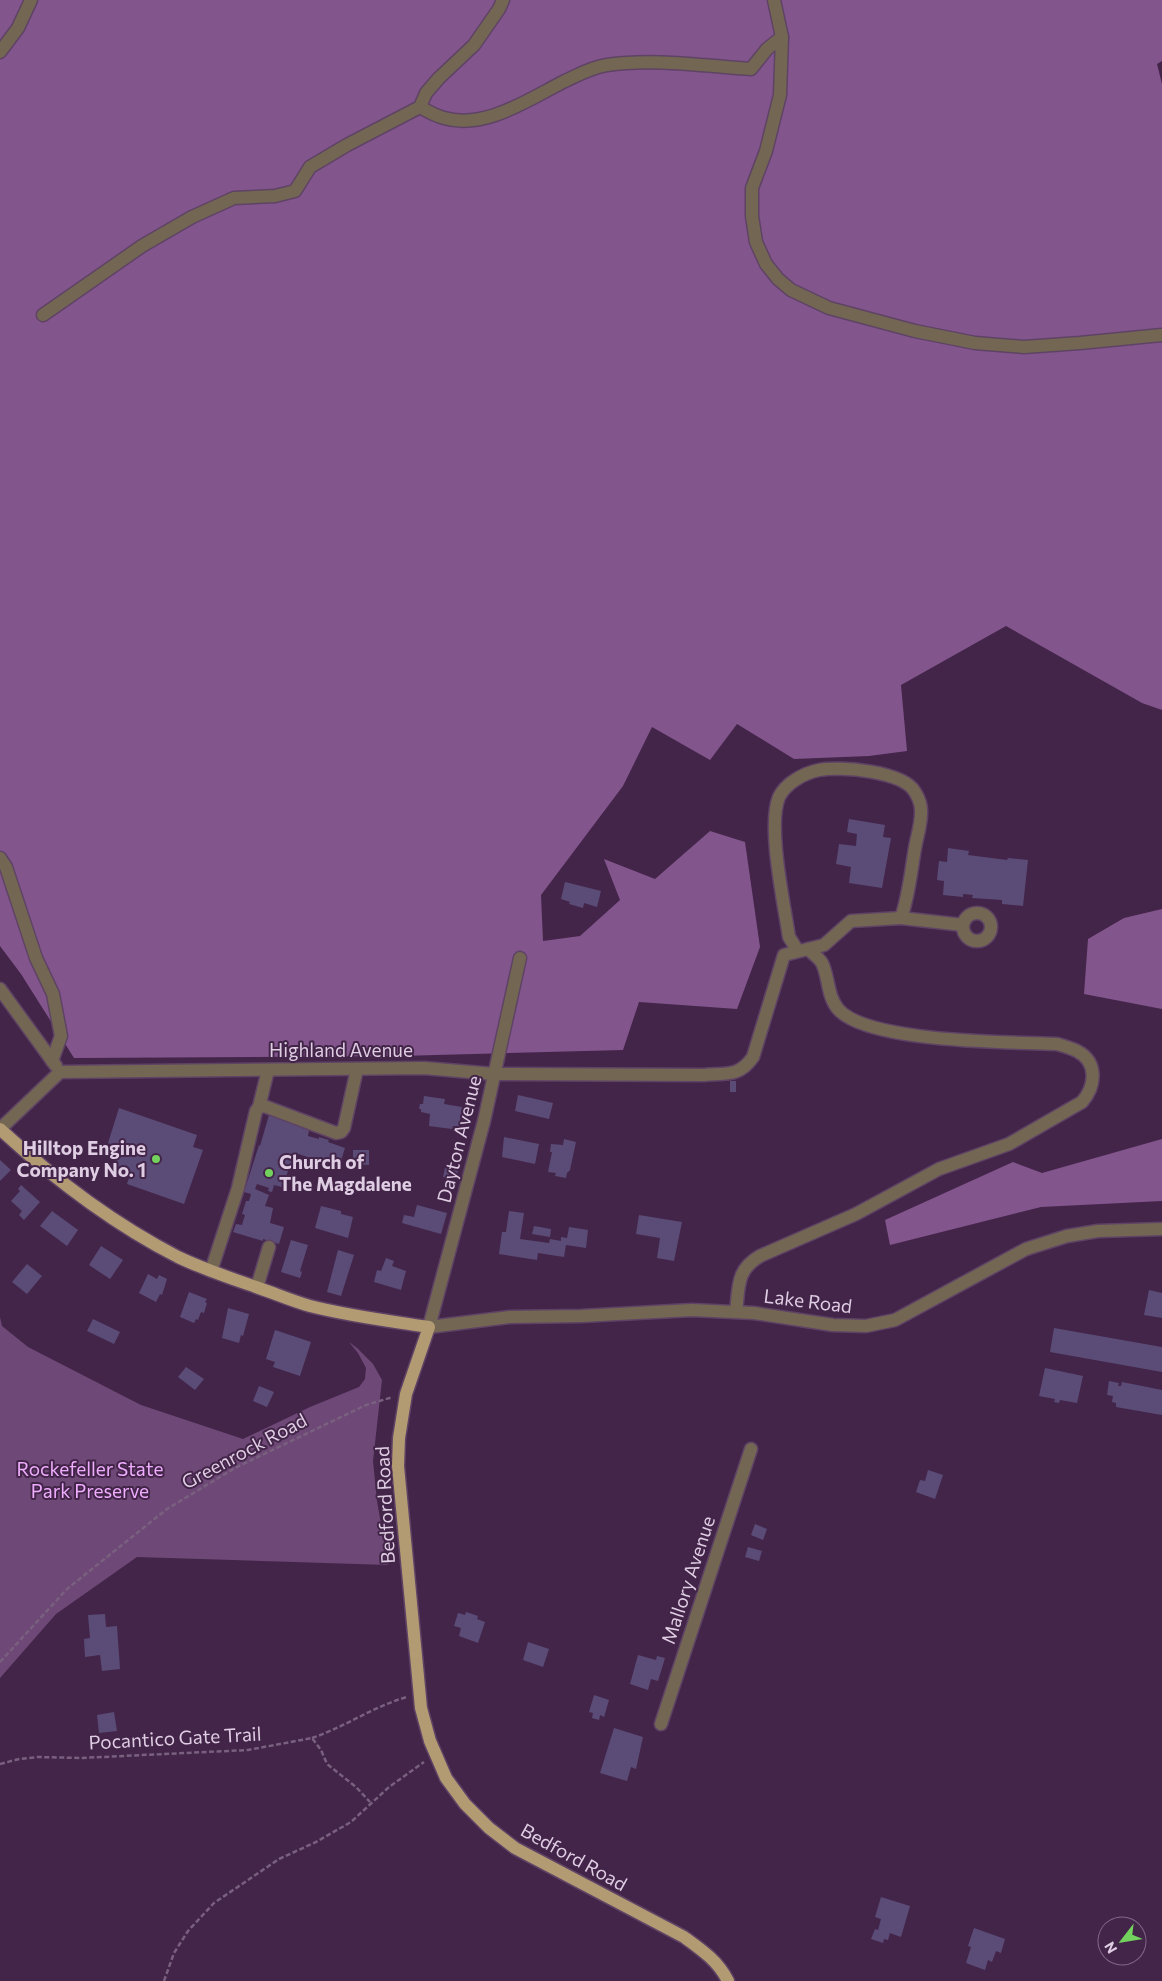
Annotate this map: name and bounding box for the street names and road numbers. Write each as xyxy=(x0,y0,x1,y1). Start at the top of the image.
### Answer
street label: Highland Avenue xyxy=(269,1038,413,1061)
street label: Dayton Avenue xyxy=(432,1073,485,1205)
street label: Lake Road xyxy=(763,1284,853,1317)
street label: Greenrock Road xyxy=(177,1408,310,1493)
street label: Bedford Road xyxy=(370,1446,399,1565)
street label: Mallory Avenue xyxy=(656,1513,719,1647)
street label: Pocantico Gate Trail xyxy=(88,1721,262,1754)
street label: Bedford Road xyxy=(517,1818,631,1895)

